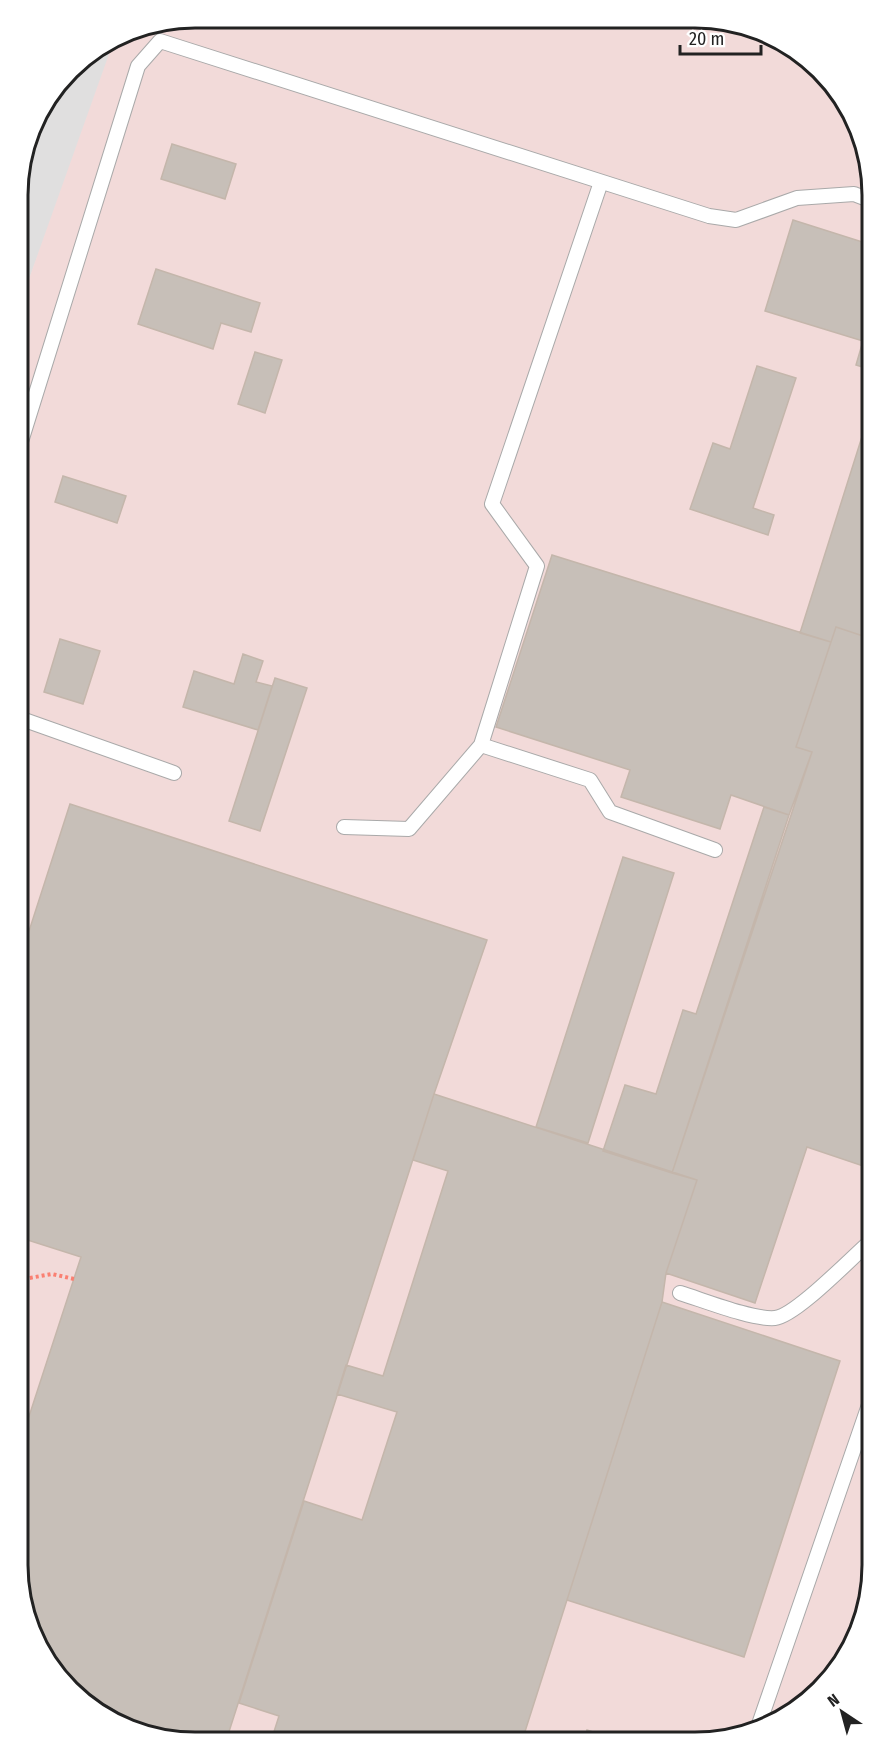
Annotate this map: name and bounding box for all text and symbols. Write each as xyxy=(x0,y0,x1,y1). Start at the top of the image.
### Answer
scale bar xyxy=(680,18,761,56)
text: 20 m xyxy=(689,28,724,50)
north arrow xyxy=(812,1682,872,1742)
text: N xyxy=(824,1690,843,1711)

